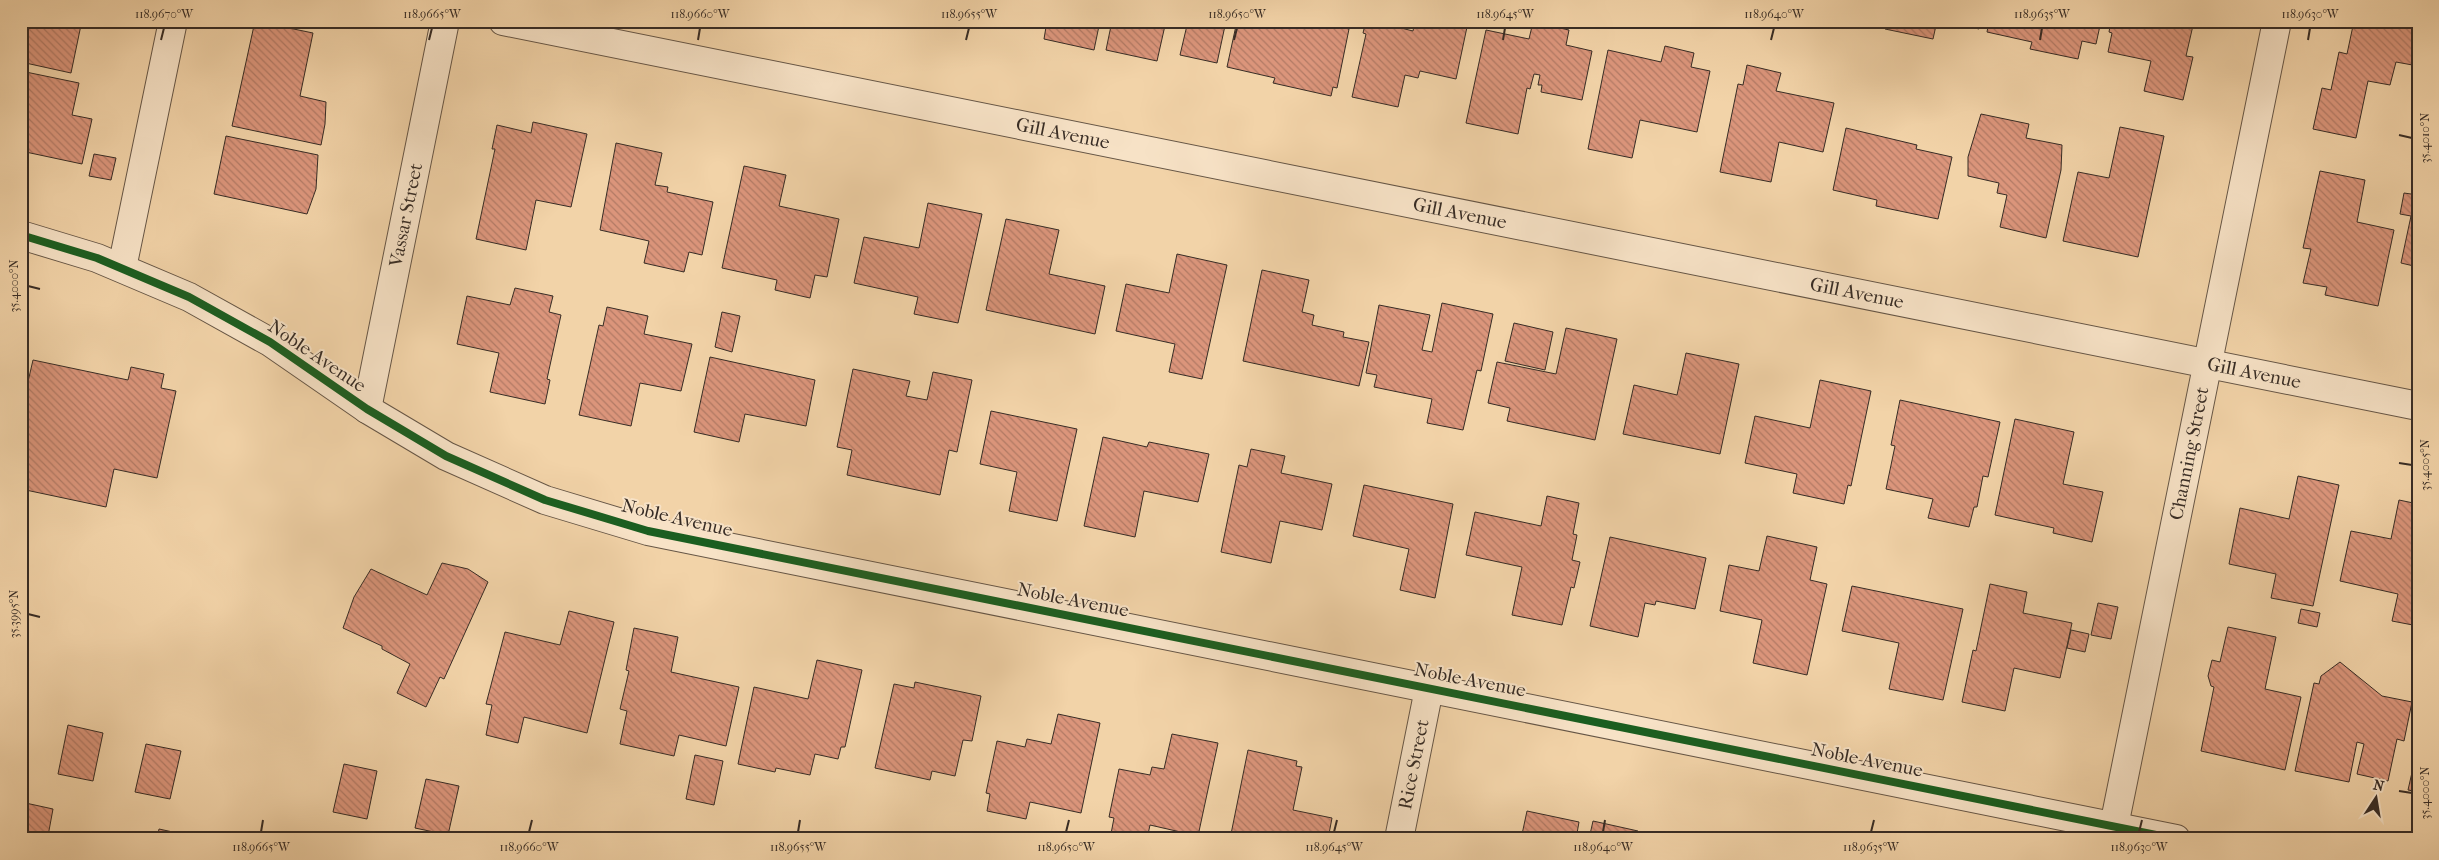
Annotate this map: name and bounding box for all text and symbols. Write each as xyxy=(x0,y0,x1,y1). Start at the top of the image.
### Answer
text: 118.9670°W xyxy=(135,7,194,21)
text: 118.9665°W xyxy=(403,7,462,21)
text: 118.9660°W xyxy=(671,7,731,21)
text: 118.9655°W xyxy=(941,7,998,21)
text: 118.9650°W xyxy=(1208,7,1267,21)
text: 118.9645°W xyxy=(1476,7,1535,21)
text: 118.9640°W xyxy=(1744,7,1805,21)
text: 118.9635°W xyxy=(2014,7,2071,21)
text: 118.9630°W xyxy=(2281,7,2340,21)
street label: Gill Avenue xyxy=(1014,113,1112,154)
text: 35.4010°N xyxy=(2418,113,2432,163)
street label: Vassar Street xyxy=(385,161,427,270)
street label: Gill Avenue xyxy=(1411,193,1509,234)
text: 35.4000°N xyxy=(7,259,21,313)
street label: Gill Avenue xyxy=(1808,273,1906,313)
street label: Noble Avenue xyxy=(264,315,370,397)
street label: Gill Avenue xyxy=(2205,353,2303,393)
street label: Channing Street xyxy=(2165,385,2214,522)
text: 35.4005°N xyxy=(2418,439,2432,491)
street label: Noble Avenue xyxy=(619,495,735,541)
street label: Noble Avenue xyxy=(1015,578,1131,622)
text: 35.3995°N xyxy=(7,590,21,638)
street label: Noble Avenue xyxy=(1412,658,1528,702)
street label: Rice Street xyxy=(1394,717,1434,811)
street label: Noble Avenue xyxy=(1809,738,1925,782)
text: 35.4000°N xyxy=(2418,766,2432,820)
north arrow xyxy=(2352,772,2402,822)
text: N xyxy=(2372,776,2386,795)
text: 118.9665°W xyxy=(232,840,291,854)
text: 118.9660°W xyxy=(500,840,560,854)
text: 118.9655°W xyxy=(770,840,827,854)
text: 118.9650°W xyxy=(1037,840,1096,854)
text: 118.9645°W xyxy=(1305,840,1364,854)
text: 118.9640°W xyxy=(1573,840,1634,854)
text: 118.9635°W xyxy=(1843,840,1900,854)
text: 118.9630°W xyxy=(2110,840,2169,854)

